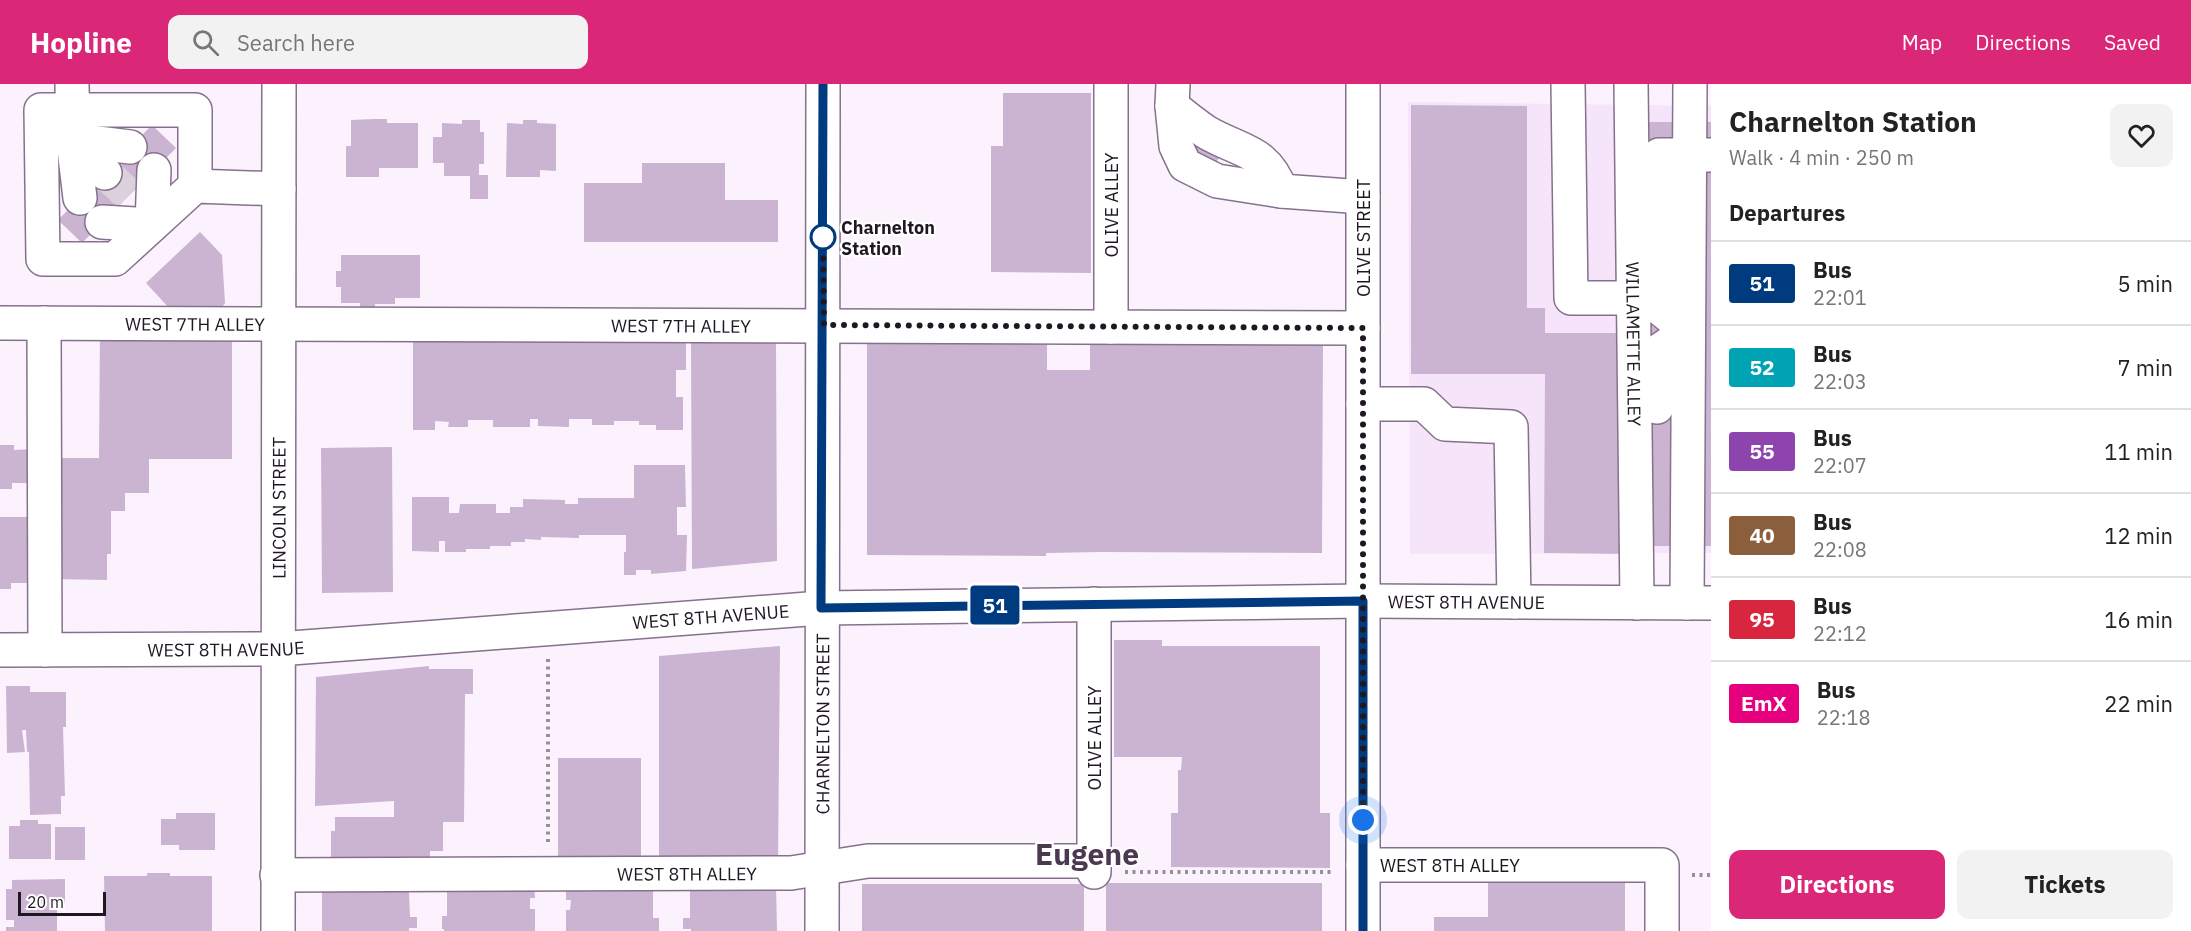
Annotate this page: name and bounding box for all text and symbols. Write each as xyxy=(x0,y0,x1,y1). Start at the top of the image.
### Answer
search box xyxy=(168,15,588,69)
text: Hopline xyxy=(30,24,132,61)
icon: search xyxy=(189,26,222,59)
text: Search here xyxy=(237,28,355,57)
text: Map xyxy=(1902,28,1942,56)
text: Directions xyxy=(1975,28,2071,56)
text: Saved xyxy=(2104,28,2161,56)
text: Charnelton Station xyxy=(1729,103,1977,140)
button: heart xyxy=(2110,104,2173,167)
text: Walk · 4 min · 250 m xyxy=(1729,144,1914,171)
street label: OLIVE ALLEY xyxy=(1100,152,1123,258)
street label: OLIVE STREET xyxy=(1352,179,1375,297)
text: Departures xyxy=(1729,198,1845,227)
place label: Charnelton Station xyxy=(841,216,935,260)
marker: Charnelton Station xyxy=(810,224,836,250)
text: Bus xyxy=(1813,255,1852,284)
street label: WILLAMETTE ALLEY xyxy=(1622,262,1646,427)
text: 51 xyxy=(1749,269,1775,297)
text: 5 min xyxy=(2117,269,2173,298)
text: 22:01 xyxy=(1813,284,1867,311)
street label: WEST 7TH ALLEY xyxy=(125,312,265,335)
street label: WEST 7TH ALLEY xyxy=(611,314,751,337)
text: Bus xyxy=(1813,339,1852,368)
text: 52 xyxy=(1749,353,1775,381)
text: 7 min xyxy=(2117,353,2173,382)
text: 22:03 xyxy=(1813,368,1867,395)
text: Bus xyxy=(1813,423,1852,452)
street label: LINCOLN STREET xyxy=(267,437,290,579)
text: 55 xyxy=(1749,437,1775,465)
text: 11 min xyxy=(2104,437,2173,466)
text: 22:07 xyxy=(1813,452,1867,479)
text: Bus xyxy=(1813,507,1852,536)
text: 40 xyxy=(1749,521,1775,549)
text: 12 min xyxy=(2104,521,2173,550)
text: 22:08 xyxy=(1813,536,1867,563)
line badge: 51 xyxy=(968,586,1022,624)
street label: WEST 8TH AVENUE xyxy=(1388,590,1545,614)
text: 51 xyxy=(982,591,1008,619)
text: Bus xyxy=(1813,591,1852,620)
street label: WEST 8TH AVENUE xyxy=(632,599,790,634)
text: 95 xyxy=(1749,605,1775,633)
text: 16 min xyxy=(2104,605,2173,634)
text: 22:12 xyxy=(1813,620,1867,647)
street label: CHARNELTON STREET xyxy=(811,633,834,815)
street label: WEST 8TH AVENUE xyxy=(147,636,305,661)
text: Bus xyxy=(1817,675,1856,704)
street label: OLIVE ALLEY xyxy=(1083,685,1106,791)
text: EmX xyxy=(1741,689,1787,717)
text: 22 min xyxy=(2104,689,2173,718)
text: 22:18 xyxy=(1817,704,1871,731)
your location xyxy=(1348,805,1378,835)
district label: Eugene xyxy=(1035,834,1139,873)
button: Directions xyxy=(1729,850,1945,919)
button: Tickets xyxy=(1957,850,2173,919)
street label: WEST 8TH ALLEY xyxy=(1380,854,1520,877)
street label: WEST 8TH ALLEY xyxy=(617,862,757,885)
scale bar xyxy=(18,889,106,916)
text: 20 m xyxy=(27,892,64,912)

